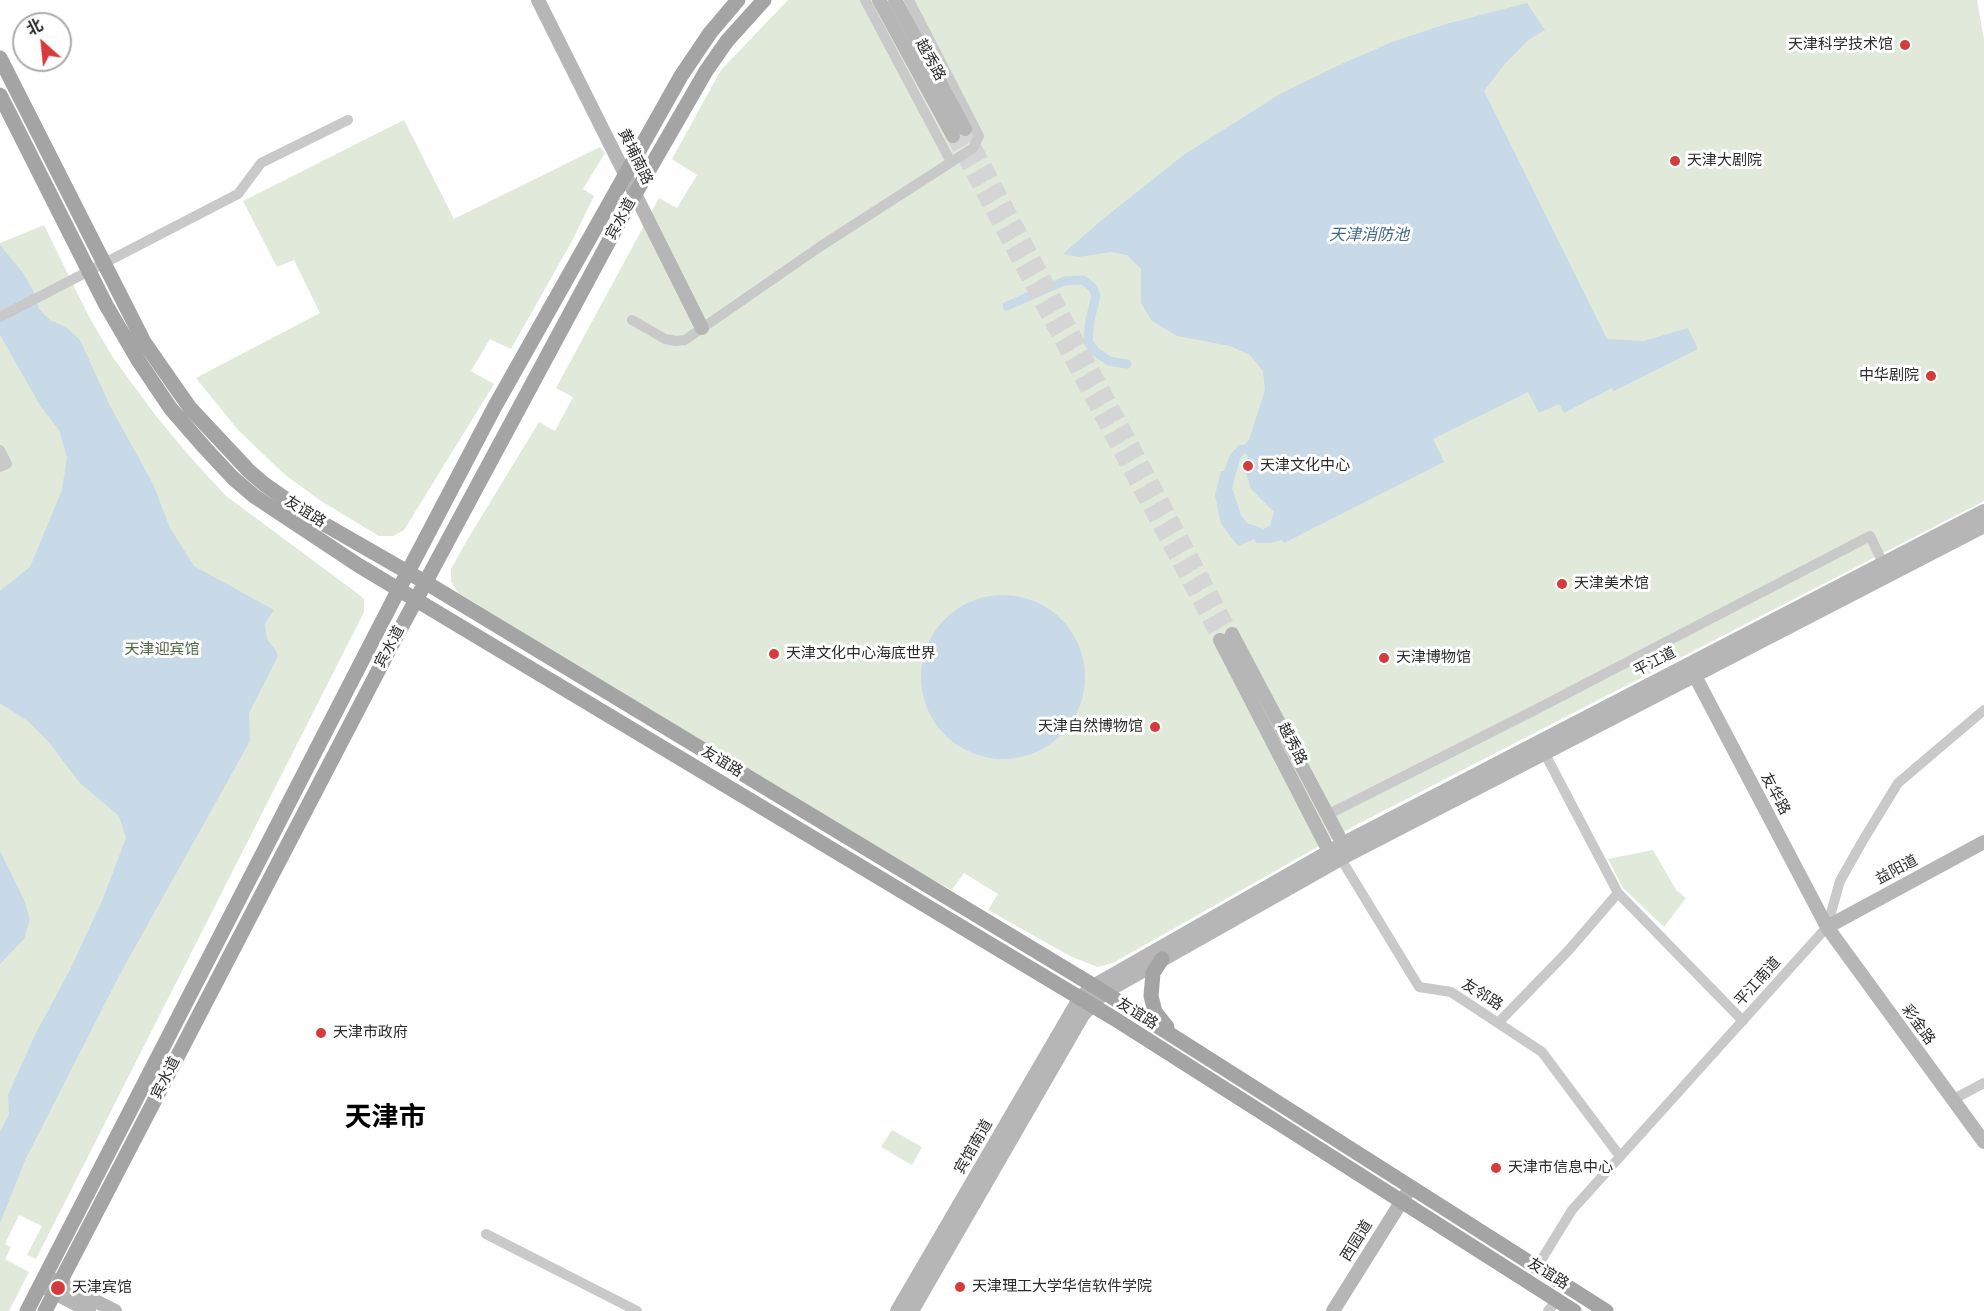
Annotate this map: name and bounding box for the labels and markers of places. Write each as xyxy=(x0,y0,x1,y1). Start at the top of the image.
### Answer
place label: 天津科学技术馆 xyxy=(1788,36,1893,54)
marker: 天津科学技术馆 xyxy=(1898,38,1912,52)
place label: 天津大剧院 xyxy=(1687,152,1762,170)
marker: 天津大剧院 xyxy=(1668,154,1682,168)
place label: 中华剧院 xyxy=(1859,367,1919,385)
marker: 中华剧院 xyxy=(1924,369,1938,383)
place label: 天津文化中心 xyxy=(1260,457,1350,475)
marker: 天津文化中心 xyxy=(1241,459,1255,473)
place label: 天津美术馆 xyxy=(1574,575,1649,593)
marker: 天津美术馆 xyxy=(1555,577,1569,591)
place label: 天津文化中心海底世界 xyxy=(786,645,936,663)
marker: 天津文化中心海底世界 xyxy=(767,647,781,661)
place label: 天津博物馆 xyxy=(1396,649,1471,667)
marker: 天津博物馆 xyxy=(1377,651,1391,665)
place label: 天津自然博物馆 xyxy=(1038,718,1143,736)
marker: 天津自然博物馆 xyxy=(1148,720,1162,734)
place label: 天津市政府 xyxy=(333,1024,408,1042)
marker: 天津市政府 xyxy=(314,1026,328,1040)
place label: 天津市信息中心 xyxy=(1508,1159,1613,1177)
marker: 天津市信息中心 xyxy=(1489,1161,1503,1175)
place label: 天津理工大学华信软件学院 xyxy=(972,1278,1152,1296)
marker: 天津宾馆 xyxy=(49,1279,67,1297)
place label: 天津宾馆 xyxy=(72,1279,132,1297)
marker: 天津理工大学华信软件学院 xyxy=(953,1280,967,1294)

